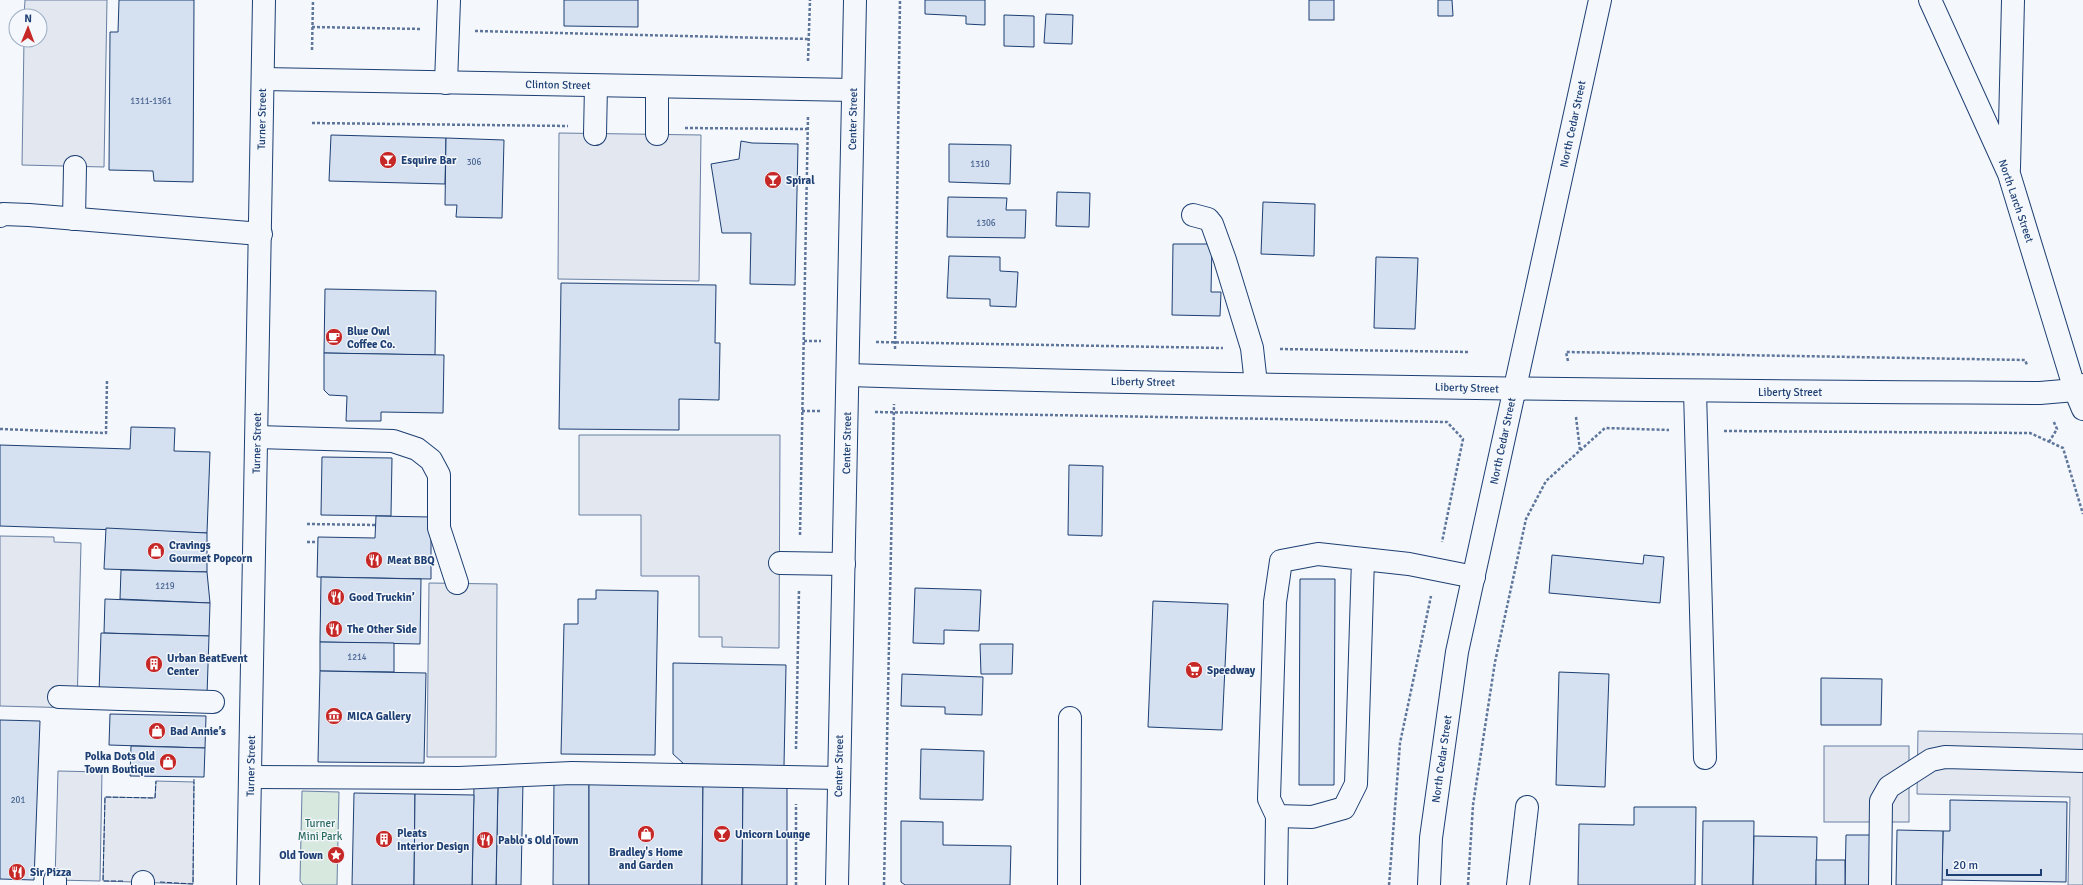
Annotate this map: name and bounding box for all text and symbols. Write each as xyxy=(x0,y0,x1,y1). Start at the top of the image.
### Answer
north arrow xyxy=(8,8,48,48)
text: N xyxy=(24,12,32,25)
street label: Clinton Street xyxy=(525,78,591,92)
street label: North Cedar Street xyxy=(1557,79,1589,169)
street label: Turner Street xyxy=(255,88,269,150)
street label: Center Street xyxy=(846,88,860,150)
house number: 1311-1361 xyxy=(130,96,172,107)
bar icon: Esquire Bar xyxy=(378,150,398,170)
place label: Esquire Bar xyxy=(401,154,457,167)
house number: 306 xyxy=(467,157,481,168)
street label: North Larch Street xyxy=(1996,158,2036,244)
house number: 1310 xyxy=(970,159,990,170)
bar icon: Spiral xyxy=(763,170,783,190)
place label: Spiral xyxy=(786,174,815,187)
house number: 1306 xyxy=(976,218,996,229)
place label: Blue Owl Coffee Co. xyxy=(347,325,395,351)
cafe icon: Blue Owl Coffee Co. xyxy=(324,327,344,347)
street label: Liberty Street xyxy=(1111,375,1175,389)
street label: Liberty Street xyxy=(1435,380,1499,396)
street label: Liberty Street xyxy=(1758,386,1822,399)
street label: North Cedar Street xyxy=(1487,396,1519,486)
street label: Turner Street xyxy=(250,412,264,474)
street label: Center Street xyxy=(840,412,854,474)
place label: Cravings Gourmet Popcorn xyxy=(169,539,252,565)
shop icon: Cravings Gourmet Popcorn xyxy=(146,541,166,561)
restaurant icon: Meat BBQ xyxy=(364,550,384,570)
place label: Meat BBQ xyxy=(387,554,435,567)
house number: 1219 xyxy=(155,581,175,592)
restaurant icon: Good Truckin’ xyxy=(326,587,346,607)
place label: Good Truckin’ xyxy=(349,591,415,604)
restaurant icon: The Other Side xyxy=(324,619,344,639)
place label: The Other Side xyxy=(347,623,417,636)
place label: Urban BeatEvent Center xyxy=(167,652,248,678)
house number: 1214 xyxy=(347,652,367,663)
building icon: Urban BeatEvent Center xyxy=(144,654,164,674)
supermarket icon: Speedway xyxy=(1184,660,1204,680)
place label: Speedway xyxy=(1207,664,1256,677)
museum icon: MICA Gallery xyxy=(324,706,344,726)
place label: MICA Gallery xyxy=(347,710,411,723)
street label: North Cedar Street xyxy=(1429,714,1455,804)
shop icon: Bad Annie’s xyxy=(147,721,167,741)
place label: Bad Annie’s xyxy=(170,725,226,738)
street label: Turner Street xyxy=(244,735,258,797)
street label: Center Street xyxy=(832,735,846,797)
place label: Polka Dots Old Town Boutique xyxy=(85,750,156,776)
shop icon: Polka Dots Old Town Boutique xyxy=(158,752,178,772)
house number: 201 xyxy=(11,795,25,806)
park label: Turner Mini Park xyxy=(298,817,343,843)
shop icon: Bradley's Home and Garden xyxy=(636,824,656,844)
bar icon: Unicorn Lounge xyxy=(712,824,732,844)
place label: Pleats Interior Design xyxy=(397,827,469,853)
place label: Unicorn Lounge xyxy=(735,828,811,841)
building icon: Pleats Interior Design xyxy=(374,829,394,849)
restaurant icon: Pablo's Old Town xyxy=(475,830,495,850)
place label: Pablo's Old Town xyxy=(498,834,578,847)
place icon: Old Town xyxy=(326,845,346,865)
place label: Bradley's Home and Garden xyxy=(609,846,684,872)
place label: Old Town xyxy=(279,849,323,862)
scale bar xyxy=(1947,851,2041,877)
text: 20 m xyxy=(1953,858,1978,873)
restaurant icon: Sir Pizza xyxy=(7,862,27,882)
place label: Sir Pizza xyxy=(30,866,72,879)

